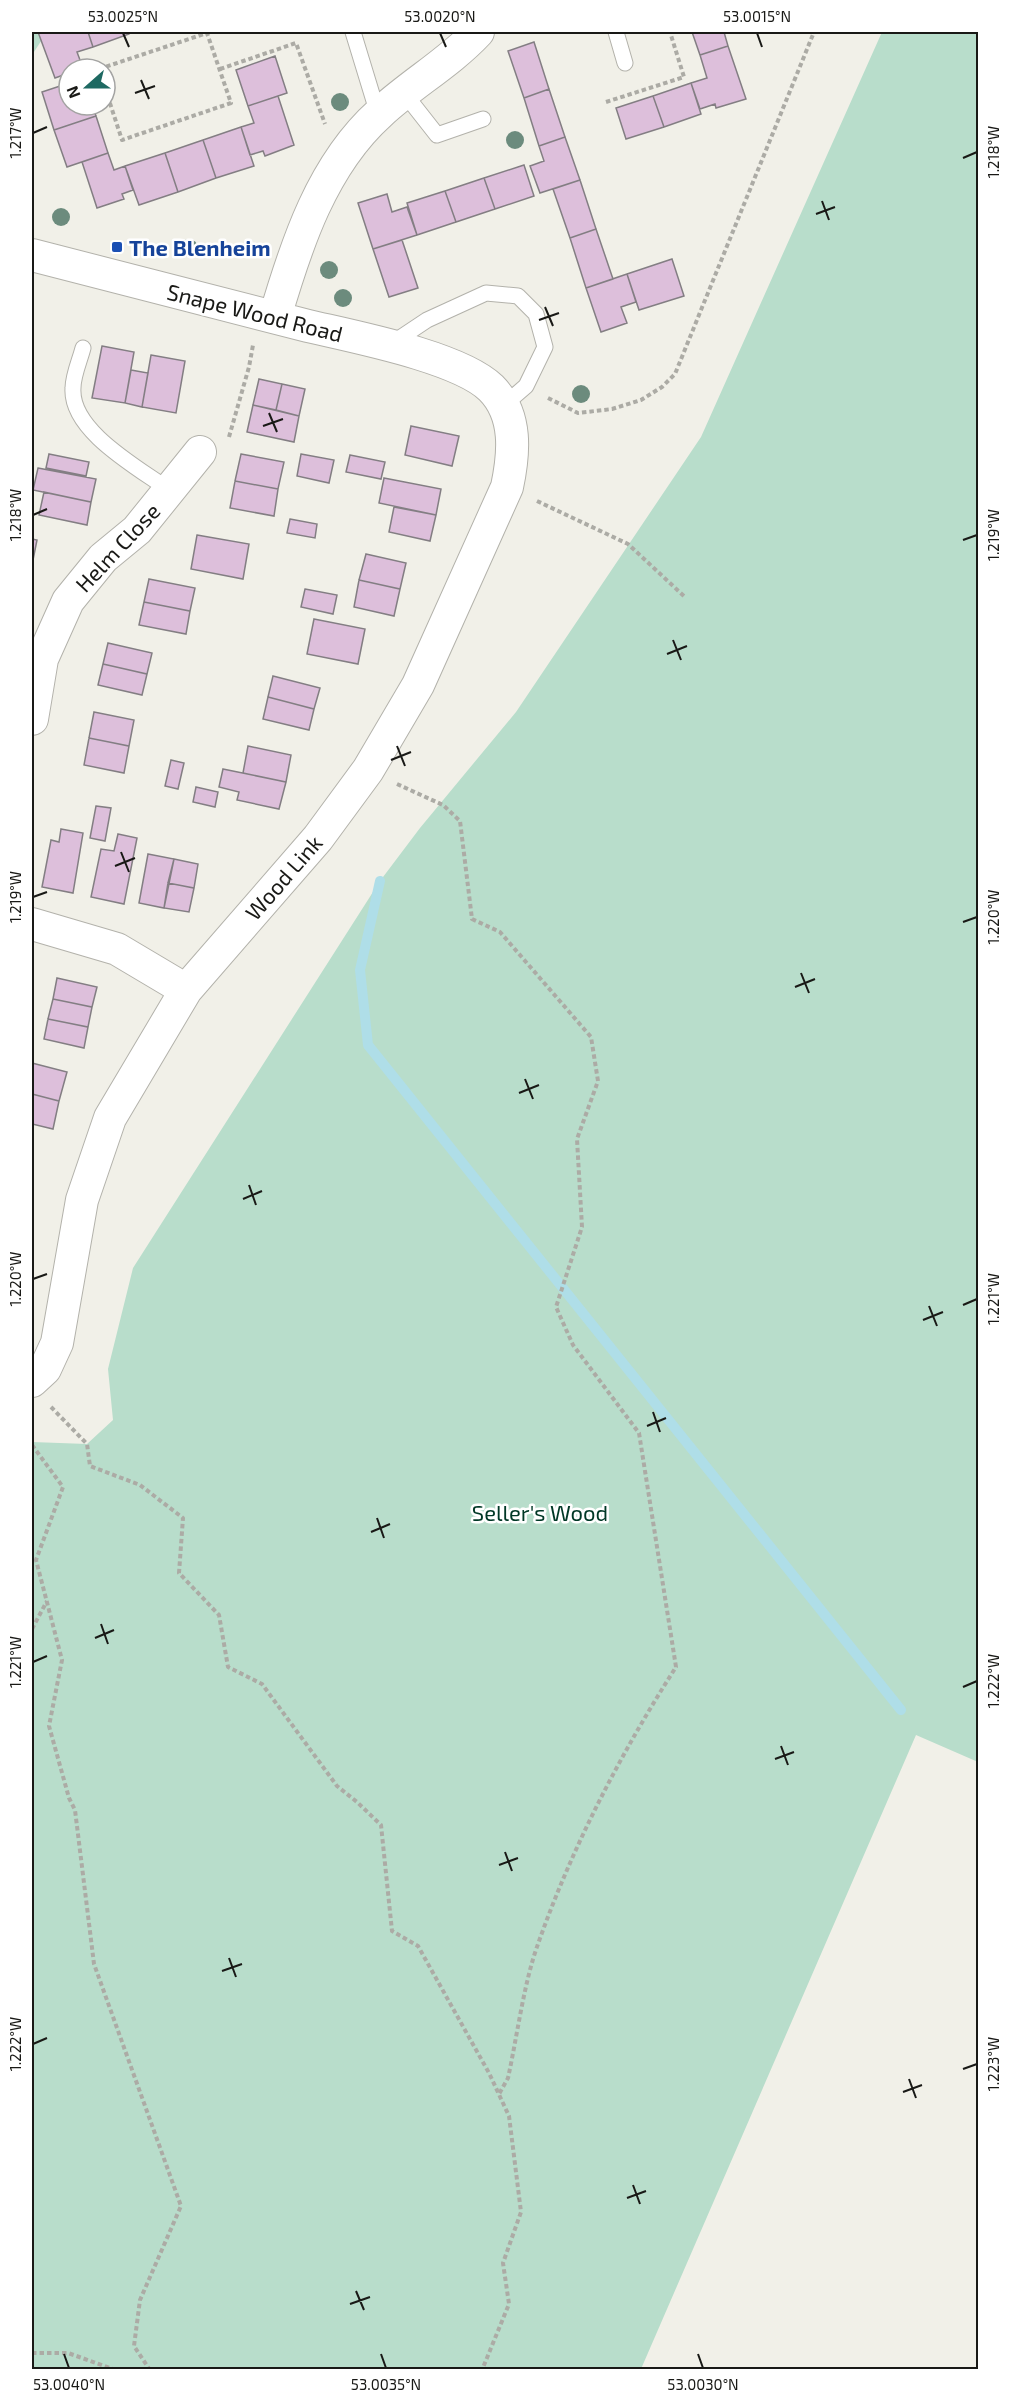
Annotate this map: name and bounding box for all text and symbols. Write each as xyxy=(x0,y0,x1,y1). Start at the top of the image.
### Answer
text: 53.0025°N xyxy=(88,7,158,25)
text: 53.0020°N xyxy=(404,7,476,25)
text: 53.0015°N xyxy=(723,7,791,25)
north arrow xyxy=(57,57,117,117)
text: N xyxy=(62,84,83,101)
text: 1.217°W xyxy=(6,107,24,159)
text: 1.218°W xyxy=(984,126,1002,178)
place label: The Blenheim xyxy=(129,234,271,260)
marker: The Blenheim xyxy=(110,240,124,254)
street label: Snape Wood Road xyxy=(165,278,345,346)
text: 1.218°W xyxy=(6,489,24,541)
street label: Helm Close xyxy=(69,497,165,597)
text: 1.219°W xyxy=(984,509,1002,561)
street label: Wood Link xyxy=(239,829,327,925)
text: 1.219°W xyxy=(6,871,24,923)
text: 1.220°W xyxy=(984,890,1002,944)
text: 1.220°W xyxy=(6,1252,24,1306)
text: 1.221°W xyxy=(984,1273,1002,1325)
park label: Seller's Wood xyxy=(472,1499,608,1525)
text: 1.221°W xyxy=(6,1636,24,1688)
text: 1.222°W xyxy=(984,1654,1002,1708)
text: 1.222°W xyxy=(6,2017,24,2071)
text: 1.223°W xyxy=(984,2037,1002,2091)
text: 53.0040°N xyxy=(33,2375,105,2393)
text: 53.0035°N xyxy=(351,2375,421,2393)
text: 53.0030°N xyxy=(667,2375,739,2393)

